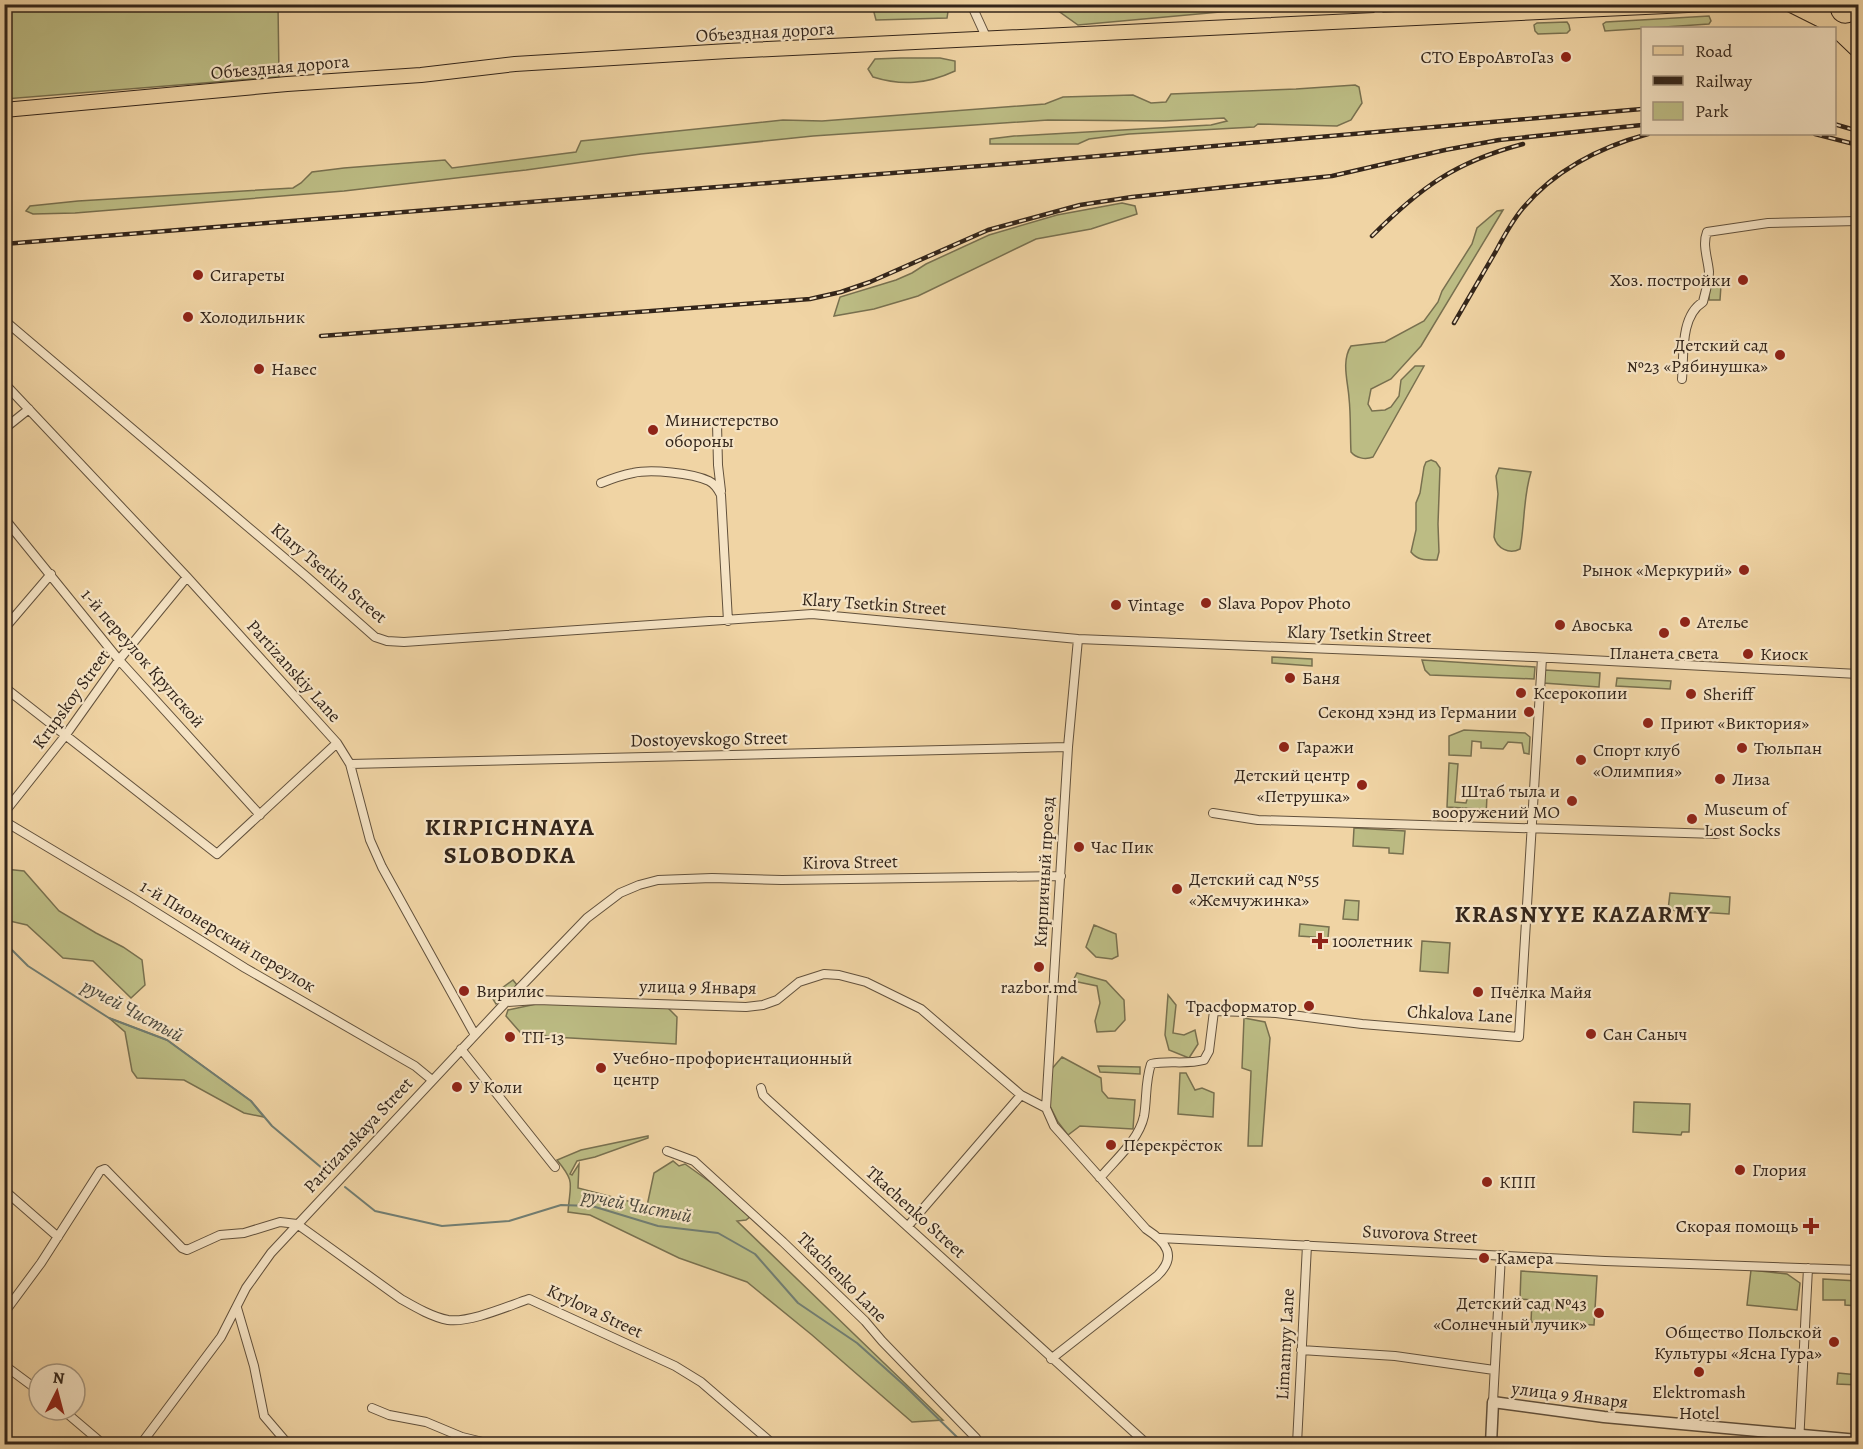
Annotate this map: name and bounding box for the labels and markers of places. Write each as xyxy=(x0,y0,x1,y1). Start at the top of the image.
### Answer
place label: СТО ЕвроАвтоГаз xyxy=(1421,45,1554,69)
marker: СТО ЕвроАвтоГаз xyxy=(1559,50,1573,64)
place label: Сигареты xyxy=(210,263,285,287)
marker: Сигареты xyxy=(191,268,205,282)
place label: Хоз. постройки xyxy=(1610,268,1731,292)
marker: Хоз. постройки xyxy=(1736,273,1750,287)
place label: Холодильник xyxy=(200,305,305,329)
marker: Холодильник xyxy=(181,310,195,324)
place label: Детский сад №23 «Рябинушка» xyxy=(1627,333,1768,378)
marker: Детский сад №23 «Рябинушка» xyxy=(1773,348,1787,362)
place label: Навес xyxy=(271,357,317,381)
marker: Навес xyxy=(252,362,266,376)
place label: Министерство обороны xyxy=(665,408,779,453)
marker: Министерство обороны xyxy=(646,423,660,437)
place label: Рынок «Меркурий» xyxy=(1582,558,1732,582)
marker: Рынок «Меркурий» xyxy=(1737,563,1751,577)
place label: Slava Popov Photo xyxy=(1218,591,1351,615)
place label: Vintage xyxy=(1127,593,1185,617)
marker: Slava Popov Photo xyxy=(1199,596,1213,610)
marker: Vintage xyxy=(1109,598,1123,612)
place label: Ателье xyxy=(1696,610,1749,634)
place label: Авоська xyxy=(1571,613,1633,637)
marker: Ателье xyxy=(1678,615,1692,629)
marker: Авоська xyxy=(1553,618,1567,632)
marker: Планета света xyxy=(1657,626,1671,640)
place label: Планета света xyxy=(1609,641,1719,665)
place label: Киоск xyxy=(1760,642,1808,666)
marker: Киоск xyxy=(1741,647,1755,661)
place label: Баня xyxy=(1302,666,1340,690)
marker: Баня xyxy=(1283,671,1297,685)
place label: Ксерокопии xyxy=(1533,681,1628,705)
place label: Sheriff xyxy=(1703,682,1756,706)
marker: Ксерокопии xyxy=(1514,686,1528,700)
marker: Sheriff xyxy=(1684,687,1698,701)
place label: Секонд хэнд из Германии xyxy=(1318,700,1517,724)
marker: Секонд хэнд из Германии xyxy=(1522,705,1536,719)
place label: Приют «Виктория» xyxy=(1660,711,1809,735)
marker: Приют «Виктория» xyxy=(1641,716,1655,730)
place label: Гаражи xyxy=(1296,735,1354,759)
place label: Тюльпан xyxy=(1754,736,1822,760)
place label: Спорт клуб «Олимпия» xyxy=(1593,738,1682,783)
marker: Гаражи xyxy=(1277,740,1291,754)
marker: Тюльпан xyxy=(1735,741,1749,755)
marker: Спорт клуб «Олимпия» xyxy=(1574,753,1588,767)
place label: Детский центр «Петрушка» xyxy=(1234,763,1350,808)
place label: Лиза xyxy=(1732,767,1771,791)
marker: Лиза xyxy=(1713,772,1727,786)
marker: Детский центр «Петрушка» xyxy=(1355,778,1369,792)
place label: Штаб тыла и вооружений МО xyxy=(1432,779,1560,824)
marker: Штаб тыла и вооружений МО xyxy=(1565,794,1579,808)
place label: Museum of Lost Socks xyxy=(1704,797,1790,842)
marker: Museum of Lost Socks xyxy=(1685,812,1699,826)
place label: Час Пик xyxy=(1091,835,1154,859)
marker: Час Пик xyxy=(1072,840,1086,854)
place label: Детский сад №55 «Жемчужинка» xyxy=(1189,867,1319,912)
marker: Детский сад №55 «Жемчужинка» xyxy=(1170,882,1184,896)
place label: 100летник xyxy=(1332,929,1413,953)
marker: 100летник xyxy=(1313,934,1327,948)
marker: razbor.md xyxy=(1032,960,1046,974)
place label: razbor.md xyxy=(1000,975,1078,999)
place label: Вирилис xyxy=(476,979,545,1003)
place label: Пчёлка Майя xyxy=(1490,980,1592,1004)
marker: Вирилис xyxy=(457,984,471,998)
marker: Пчёлка Майя xyxy=(1471,985,1485,999)
place label: Трасформатор xyxy=(1186,994,1297,1018)
marker: Трасформатор xyxy=(1302,999,1316,1013)
place label: Сан Саныч xyxy=(1603,1022,1687,1046)
place label: ТП-13 xyxy=(522,1025,565,1049)
marker: Сан Саныч xyxy=(1584,1027,1598,1041)
marker: ТП-13 xyxy=(503,1030,517,1044)
place label: Учебно-профориентационный центр xyxy=(613,1046,852,1091)
marker: Учебно-профориентационный центр xyxy=(594,1061,608,1075)
place label: У Коли xyxy=(469,1075,523,1099)
marker: У Коли xyxy=(450,1080,464,1094)
place label: Перекрёсток xyxy=(1123,1133,1223,1157)
marker: Перекрёсток xyxy=(1104,1138,1118,1152)
place label: Глория xyxy=(1752,1158,1807,1182)
marker: Глория xyxy=(1733,1163,1747,1177)
place label: КПП xyxy=(1499,1170,1536,1194)
marker: КПП xyxy=(1480,1175,1494,1189)
place label: Скорая помощь xyxy=(1676,1214,1798,1238)
marker: Скорая помощь xyxy=(1802,1217,1820,1235)
place label: Камера xyxy=(1496,1246,1554,1270)
marker: Камера xyxy=(1477,1251,1491,1265)
place label: Детский сад №43 «Солнечный лучик» xyxy=(1433,1291,1587,1336)
marker: Детский сад №43 «Солнечный лучик» xyxy=(1592,1306,1606,1320)
place label: Общество Польской Культуры «Ясна Гура» xyxy=(1654,1320,1822,1365)
marker: Общество Польской Культуры «Ясна Гура» xyxy=(1827,1335,1841,1349)
marker: Elektromash Hotel xyxy=(1692,1365,1706,1379)
place label: Elektromash Hotel xyxy=(1652,1380,1746,1425)

